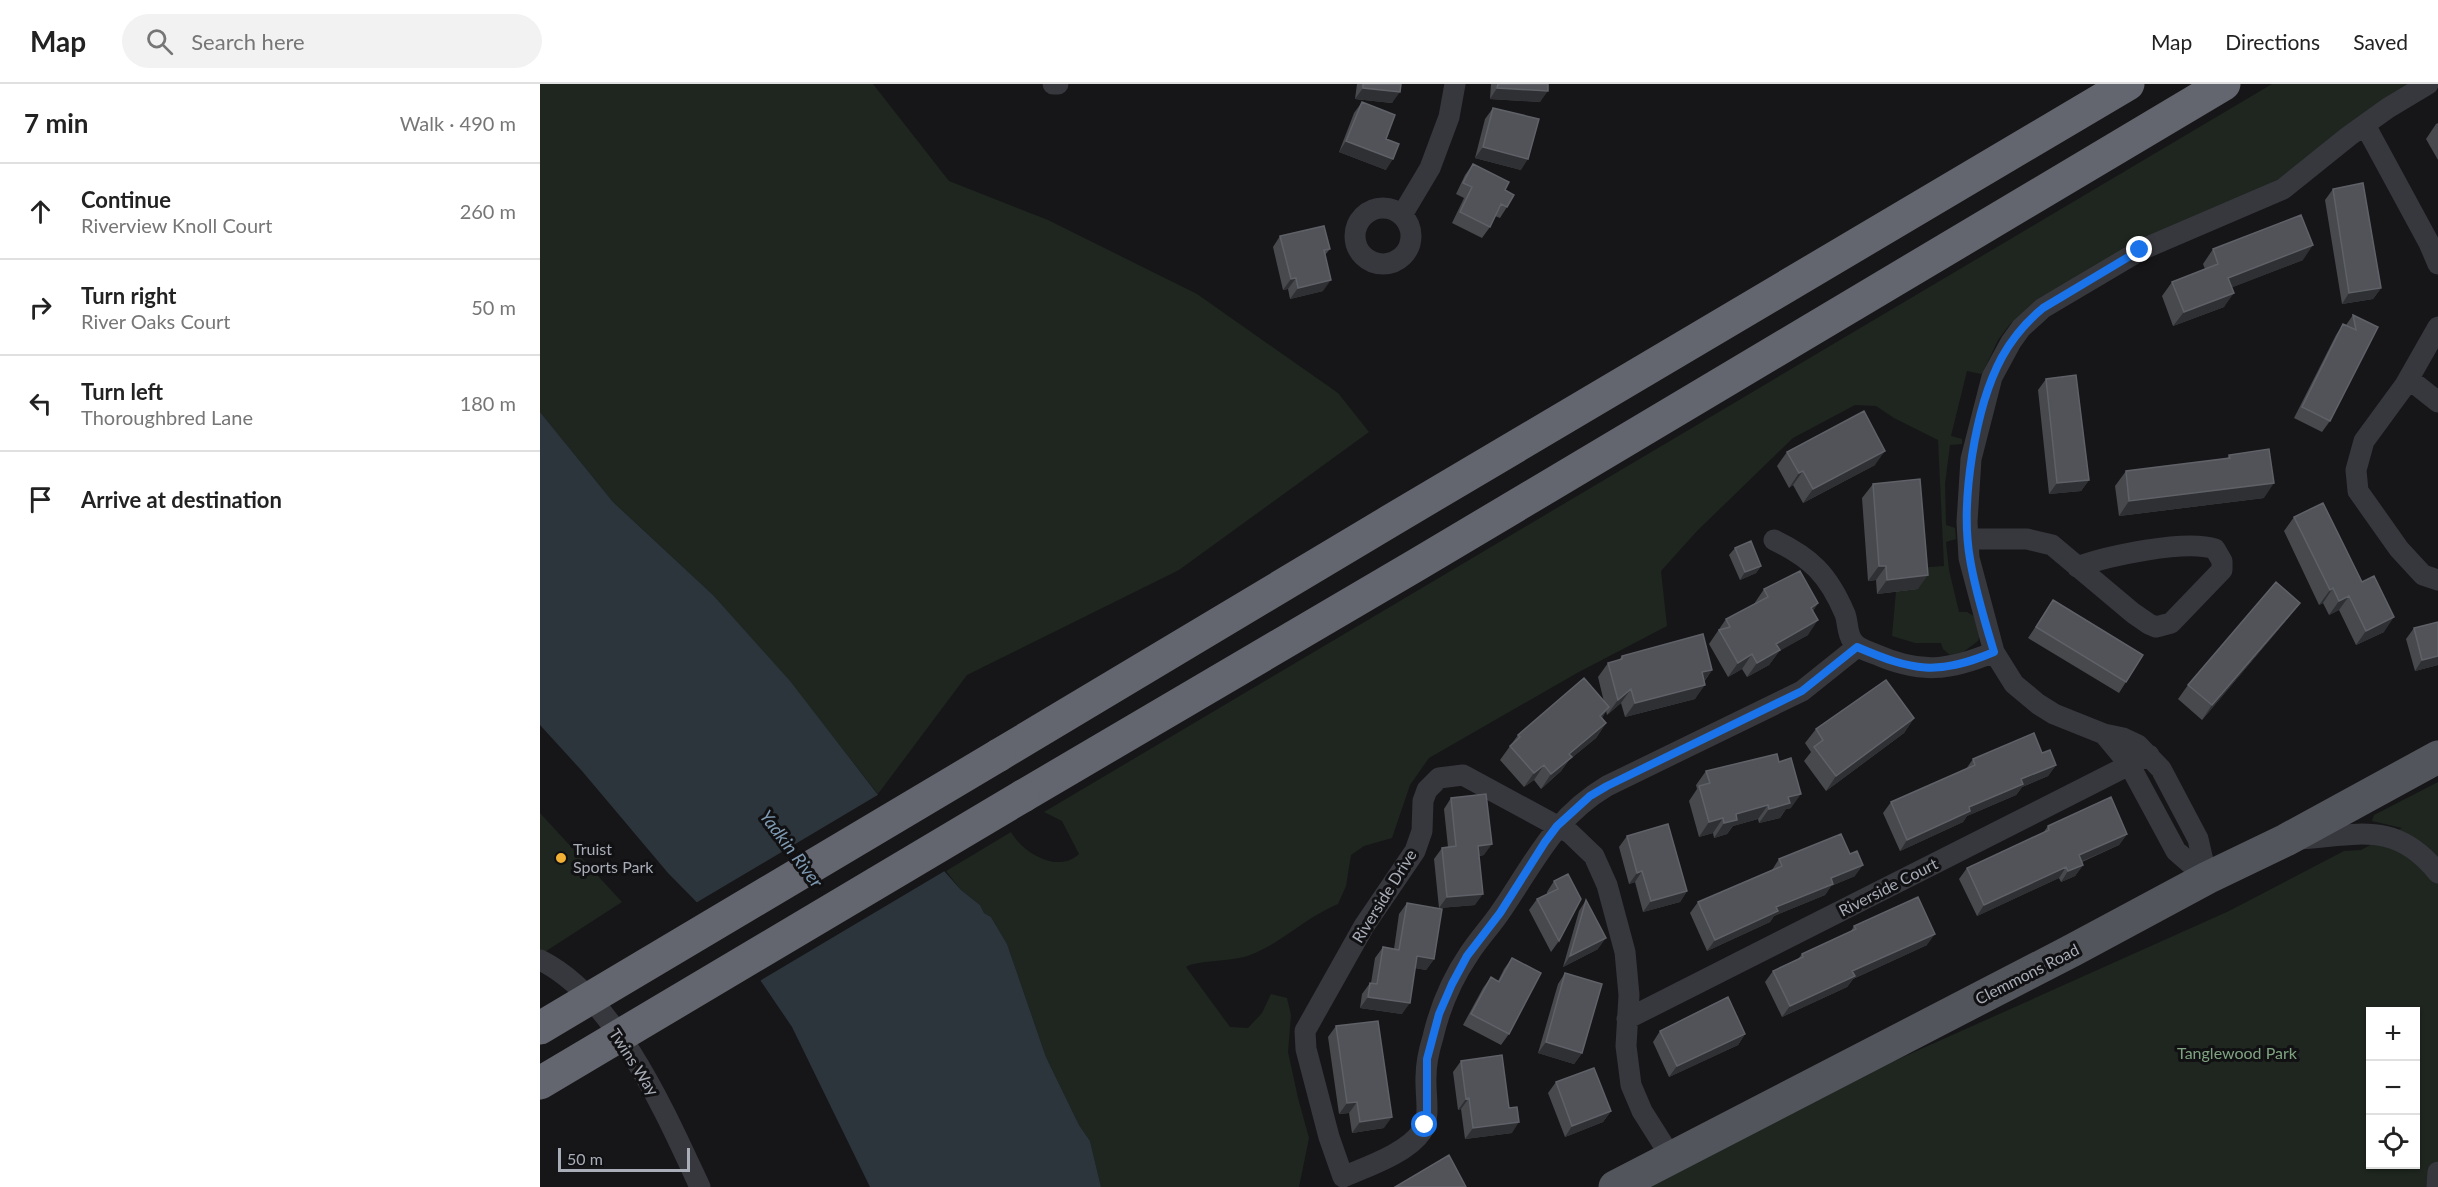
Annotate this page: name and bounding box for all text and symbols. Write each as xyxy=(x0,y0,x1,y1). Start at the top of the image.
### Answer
search box xyxy=(122,14,542,68)
text: Map xyxy=(30,24,86,58)
icon: search xyxy=(143,25,176,58)
text: Search here xyxy=(191,28,305,55)
text: Map xyxy=(2151,29,2192,54)
text: Directions xyxy=(2225,29,2320,54)
text: Saved xyxy=(2353,29,2408,54)
text: 7 min xyxy=(24,107,88,139)
text: Walk · 490 m xyxy=(400,111,516,135)
text: Continue xyxy=(81,186,171,213)
icon: ahead xyxy=(24,195,57,228)
text: 260 m xyxy=(460,199,516,223)
text: Riverview Knoll Court xyxy=(81,213,272,237)
route end xyxy=(2126,236,2152,262)
text: Turn right xyxy=(81,282,176,309)
icon: right xyxy=(24,291,57,324)
text: 50 m xyxy=(471,295,516,319)
text: River Oaks Court xyxy=(81,309,231,333)
text: Turn left xyxy=(81,378,163,405)
icon: left xyxy=(24,387,57,420)
text: 180 m xyxy=(460,391,516,415)
text: Thoroughbred Lane xyxy=(81,405,253,429)
icon: arrive xyxy=(24,483,57,516)
text: Arrive at destination xyxy=(81,486,282,513)
water label: Yadkin River xyxy=(756,805,829,892)
place label: Truist Sports Park xyxy=(573,839,654,876)
street label: Riverside Drive xyxy=(1347,846,1420,946)
marker: Truist Sports Park xyxy=(554,851,568,865)
street label: Riverside Court xyxy=(1835,853,1941,920)
street label: Clemmons Road xyxy=(1972,939,2082,1008)
map controls xyxy=(2366,1007,2420,1169)
button: + xyxy=(2366,1007,2420,1061)
street label: Twins Way xyxy=(606,1025,663,1099)
park label: Tanglewood Park xyxy=(2177,1043,2298,1062)
button: − xyxy=(2366,1061,2420,1115)
route start xyxy=(1411,1111,1437,1137)
button: locate xyxy=(2366,1115,2420,1169)
scale bar xyxy=(558,1145,690,1172)
text: 50 m xyxy=(567,1149,603,1168)

